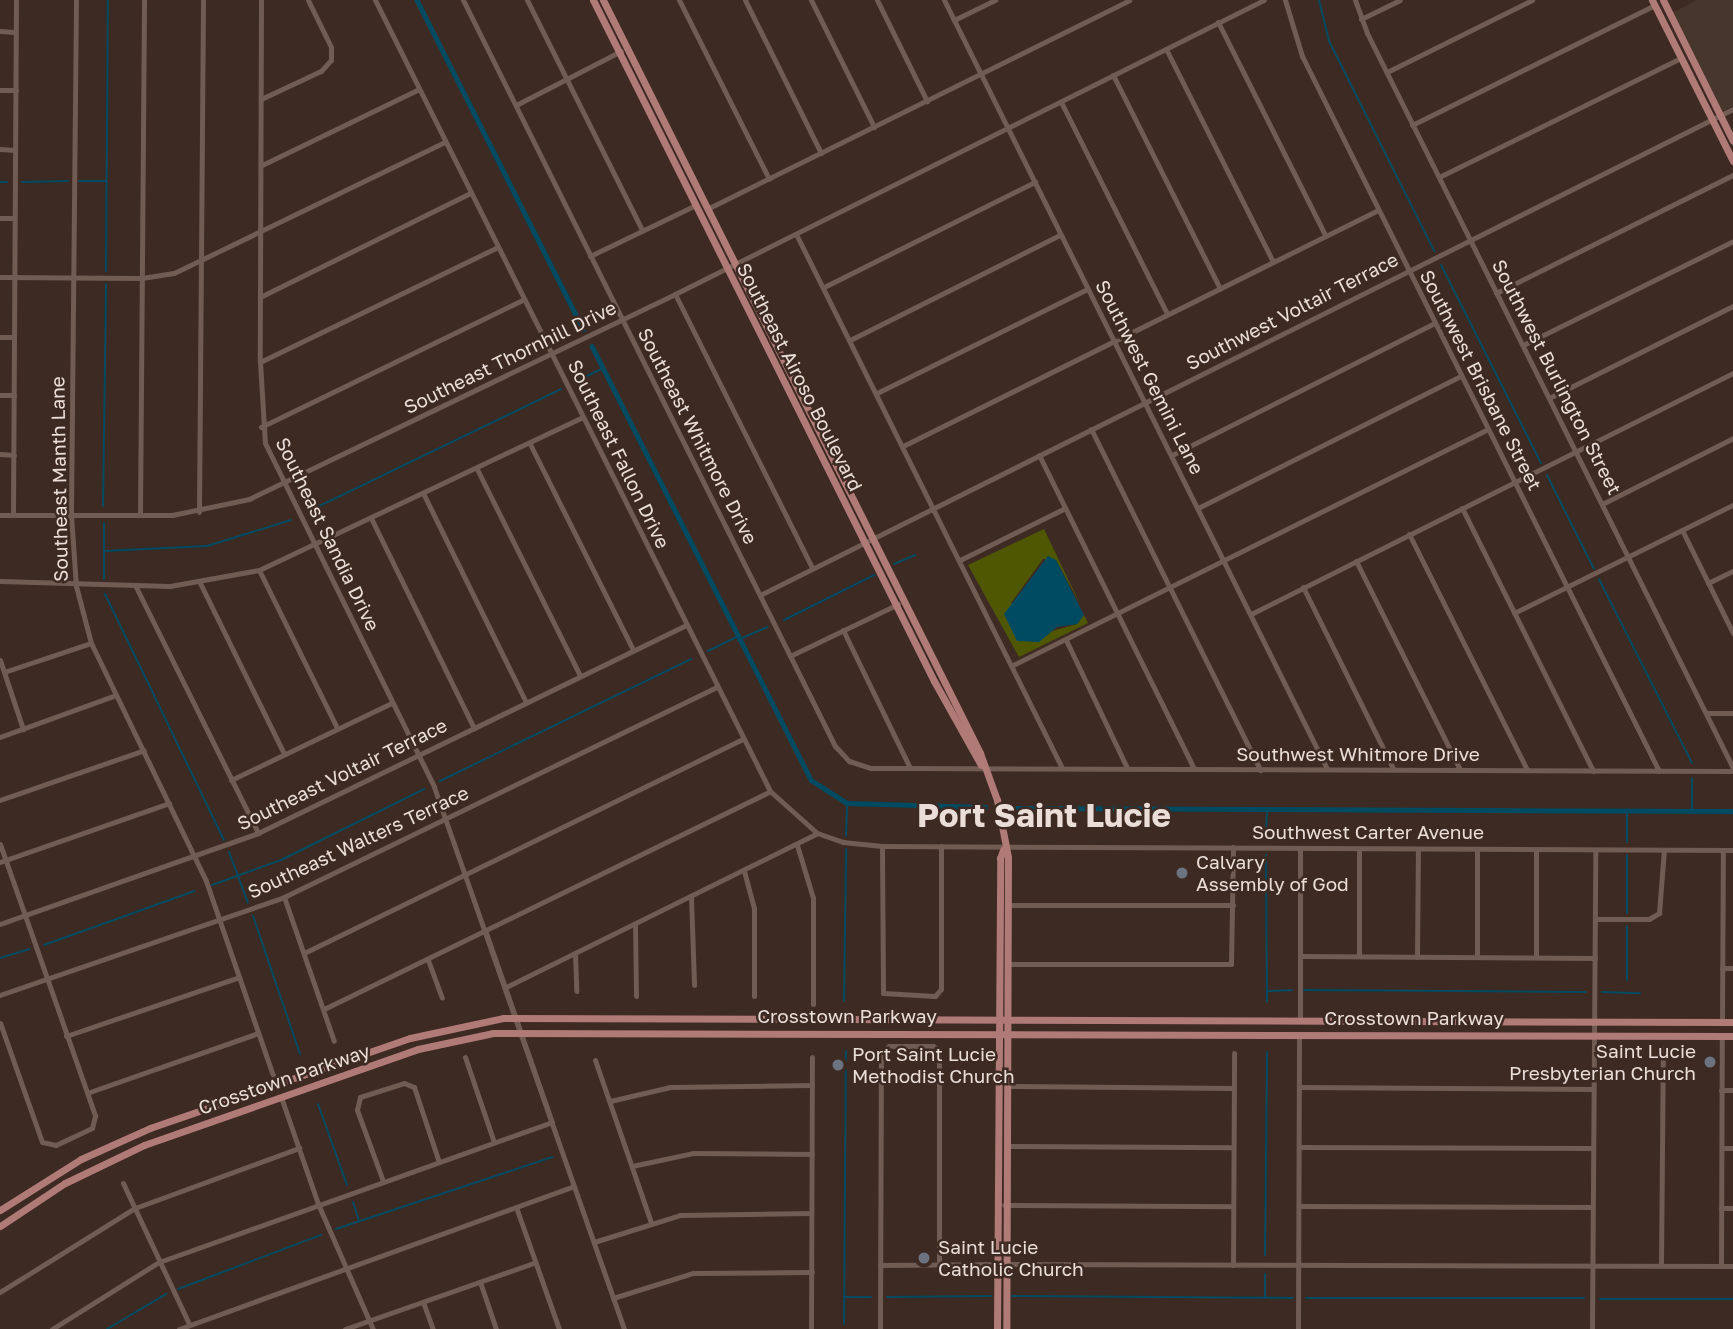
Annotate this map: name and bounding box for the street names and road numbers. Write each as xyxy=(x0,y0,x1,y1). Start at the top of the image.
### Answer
street label: Southwest Voltair Terrace xyxy=(1182,248,1402,374)
street label: Southwest Burlington Street xyxy=(1488,256,1626,498)
street label: Southeast Airoso Boulevard xyxy=(732,259,868,495)
street label: Southwest Brisbane Street xyxy=(1415,266,1547,494)
street label: Southwest Gemini Lane xyxy=(1091,276,1209,478)
street label: Southeast Thornhill Drive xyxy=(400,296,620,418)
street label: Southeast Whitmore Drive xyxy=(633,324,763,548)
street label: Southeast Fallon Drive xyxy=(563,356,675,552)
street label: Southeast Manth Lane xyxy=(46,376,72,582)
street label: Southeast Sandia Drive xyxy=(271,434,385,634)
street label: Southeast Voltair Terrace xyxy=(233,713,451,835)
street label: Southwest Whitmore Drive xyxy=(1236,743,1480,765)
street label: Southeast Walters Terrace xyxy=(244,781,472,903)
street label: Southwest Carter Avenue xyxy=(1252,821,1484,843)
street label: Crosstown Parkway xyxy=(757,1005,937,1027)
street label: Crosstown Parkway xyxy=(1324,1007,1504,1029)
street label: Crosstown Parkway xyxy=(195,1039,373,1119)

